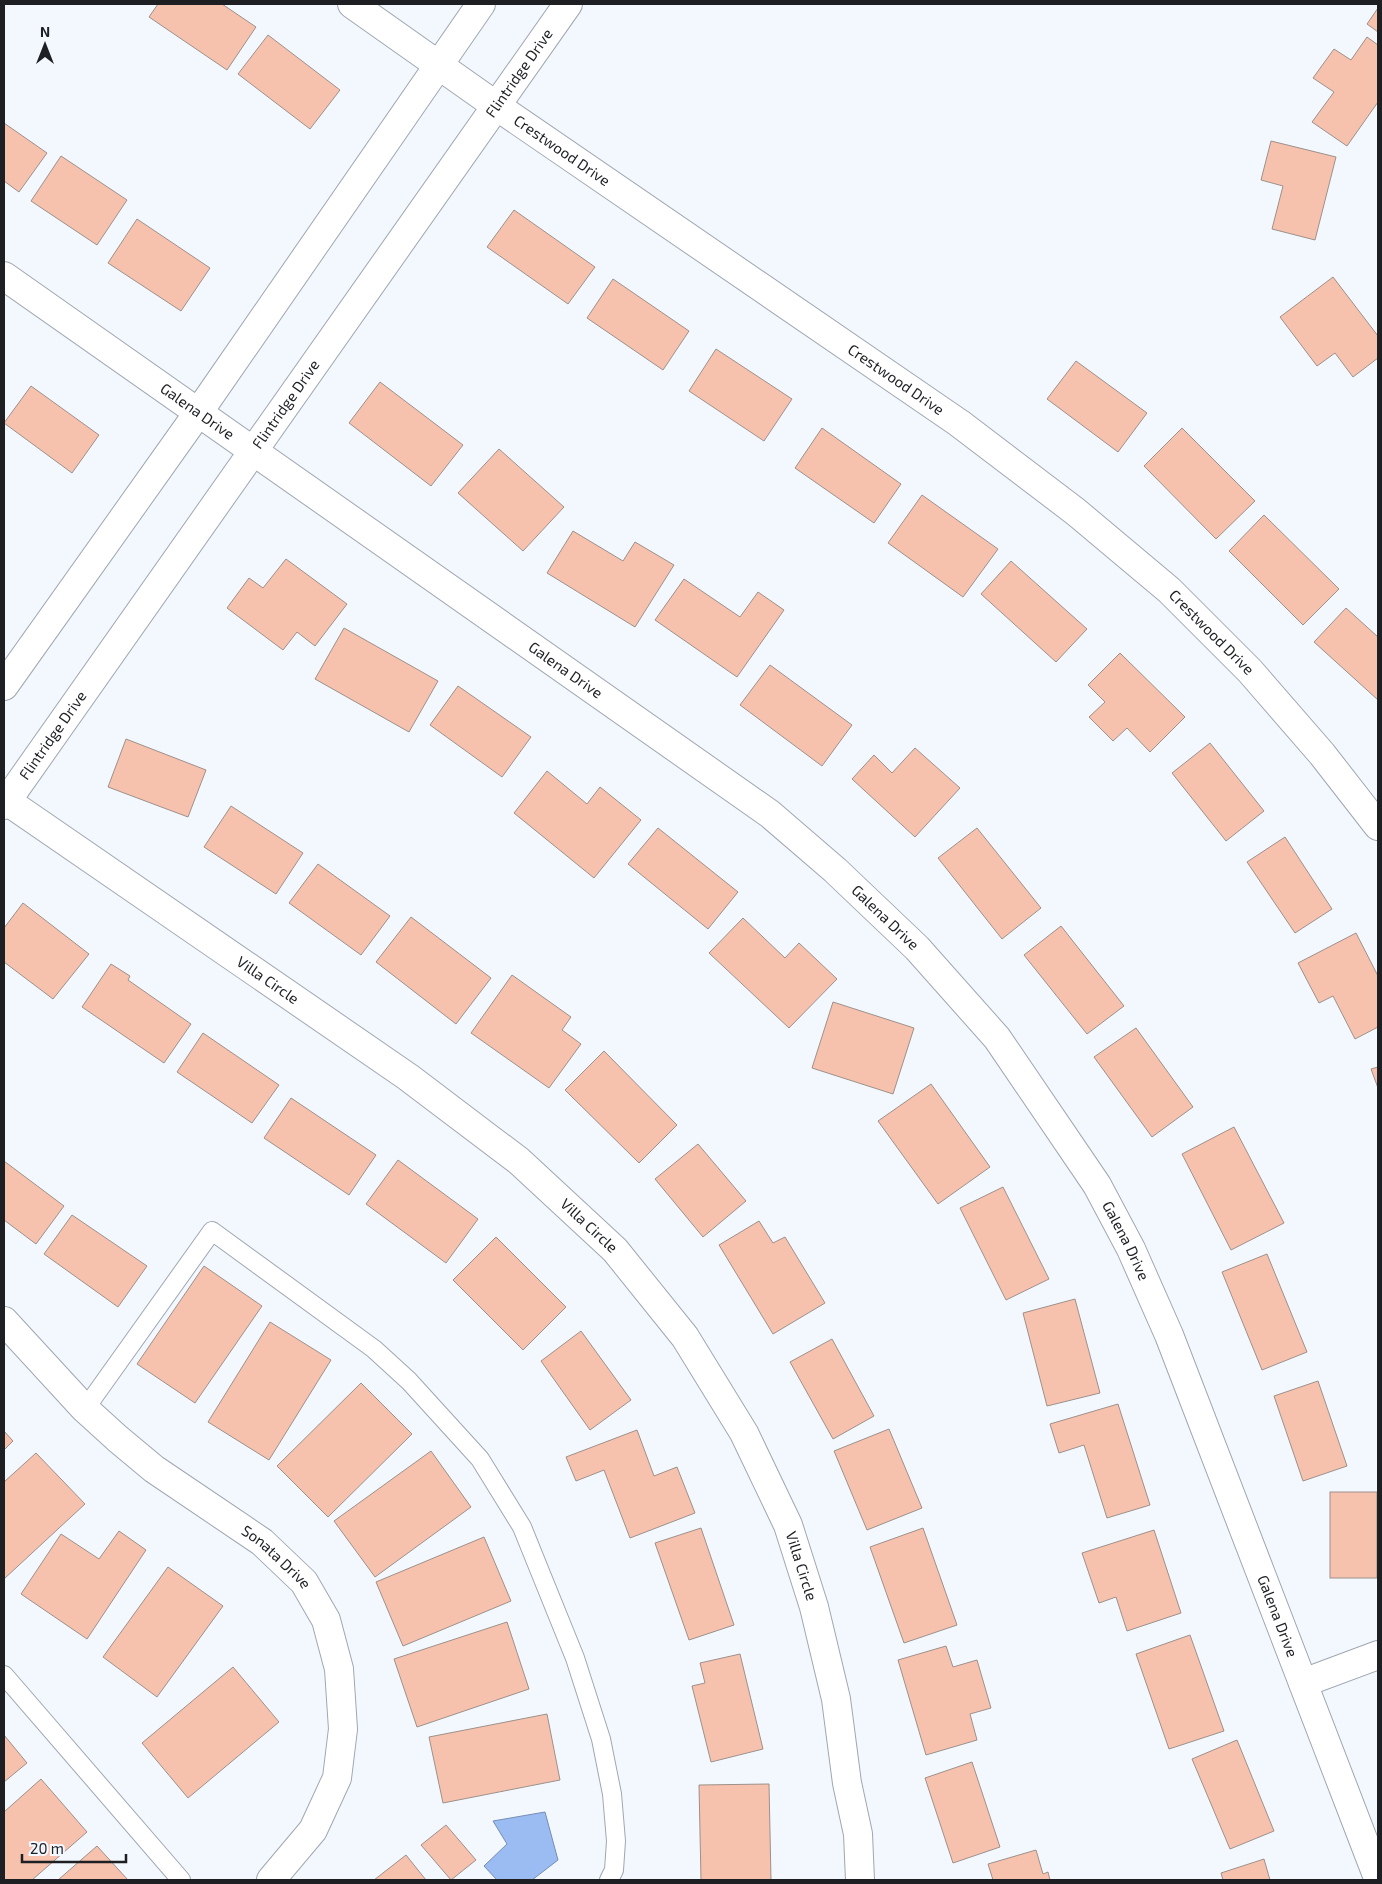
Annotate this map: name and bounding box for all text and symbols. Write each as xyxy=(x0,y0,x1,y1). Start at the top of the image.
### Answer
north arrow xyxy=(20,20,70,70)
text: N xyxy=(40,23,50,40)
street label: Flintridge Drive xyxy=(481,25,556,121)
street label: Crestwood Drive xyxy=(511,111,614,189)
street label: Crestwood Drive xyxy=(845,340,948,418)
street label: Flintridge Drive xyxy=(248,356,323,452)
street label: Galena Drive xyxy=(157,379,238,443)
street label: Crestwood Drive xyxy=(1166,585,1258,678)
street label: Galena Drive xyxy=(526,637,606,702)
street label: Flintridge Drive xyxy=(15,687,90,783)
street label: Galena Drive xyxy=(848,881,923,953)
street label: Villa Circle xyxy=(234,952,303,1007)
street label: Villa Circle xyxy=(557,1194,622,1256)
street label: Galena Drive xyxy=(1099,1198,1154,1283)
street label: Sonata Drive xyxy=(239,1521,316,1591)
street label: Villa Circle xyxy=(783,1529,821,1603)
street label: Galena Drive xyxy=(1254,1572,1302,1659)
scale bar xyxy=(22,1832,126,1864)
text: 20 m xyxy=(30,1839,64,1857)

